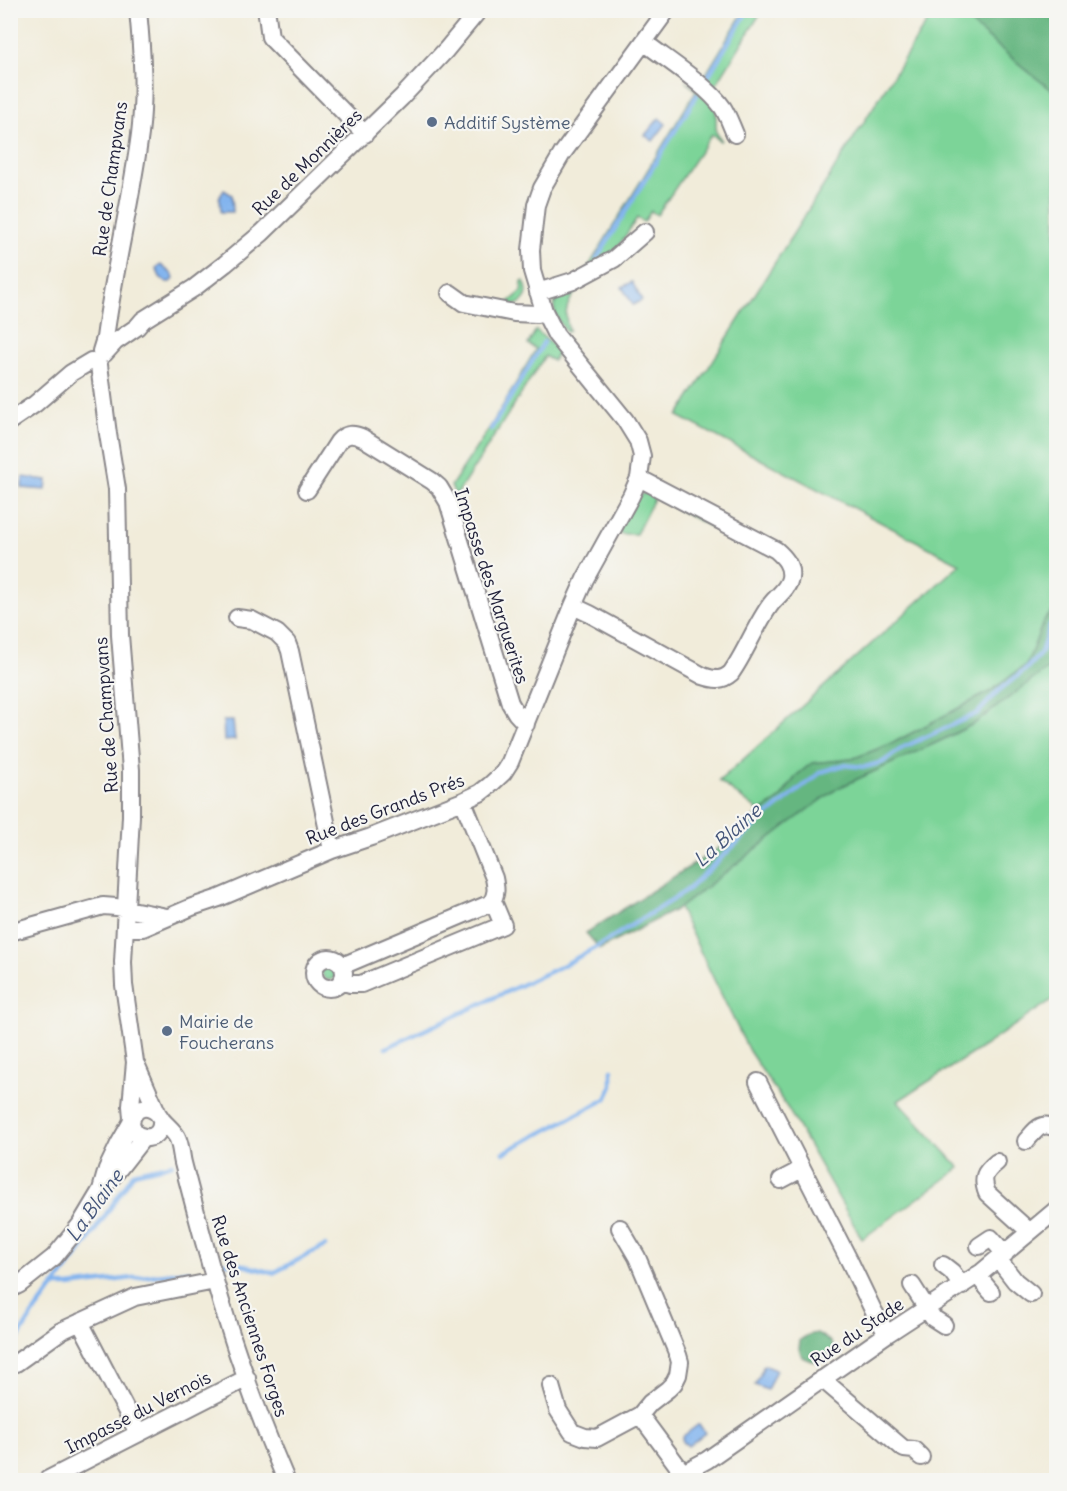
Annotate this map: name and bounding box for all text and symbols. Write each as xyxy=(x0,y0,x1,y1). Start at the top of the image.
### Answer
street label: Rue de Champvans xyxy=(88,100,132,258)
street label: Rue de Monnières xyxy=(247,104,367,220)
place label: Additif Système xyxy=(444,111,571,134)
marker: Additif Système xyxy=(425,115,439,129)
street label: Impasse des Marguerites xyxy=(449,485,535,687)
street label: Rue de Champvans xyxy=(89,636,123,794)
street label: Rue des Grands Prés xyxy=(303,768,467,850)
water label: La Blaine xyxy=(688,797,767,872)
place label: Mairie de Foucherans xyxy=(179,1010,274,1054)
marker: Mairie de Foucherans xyxy=(160,1024,174,1038)
water label: La Blaine xyxy=(60,1163,129,1246)
street label: Rue des Anciennes Forges xyxy=(206,1212,294,1420)
street label: Rue du Stade xyxy=(806,1292,908,1372)
street label: Impasse du Vernois xyxy=(61,1365,215,1459)

